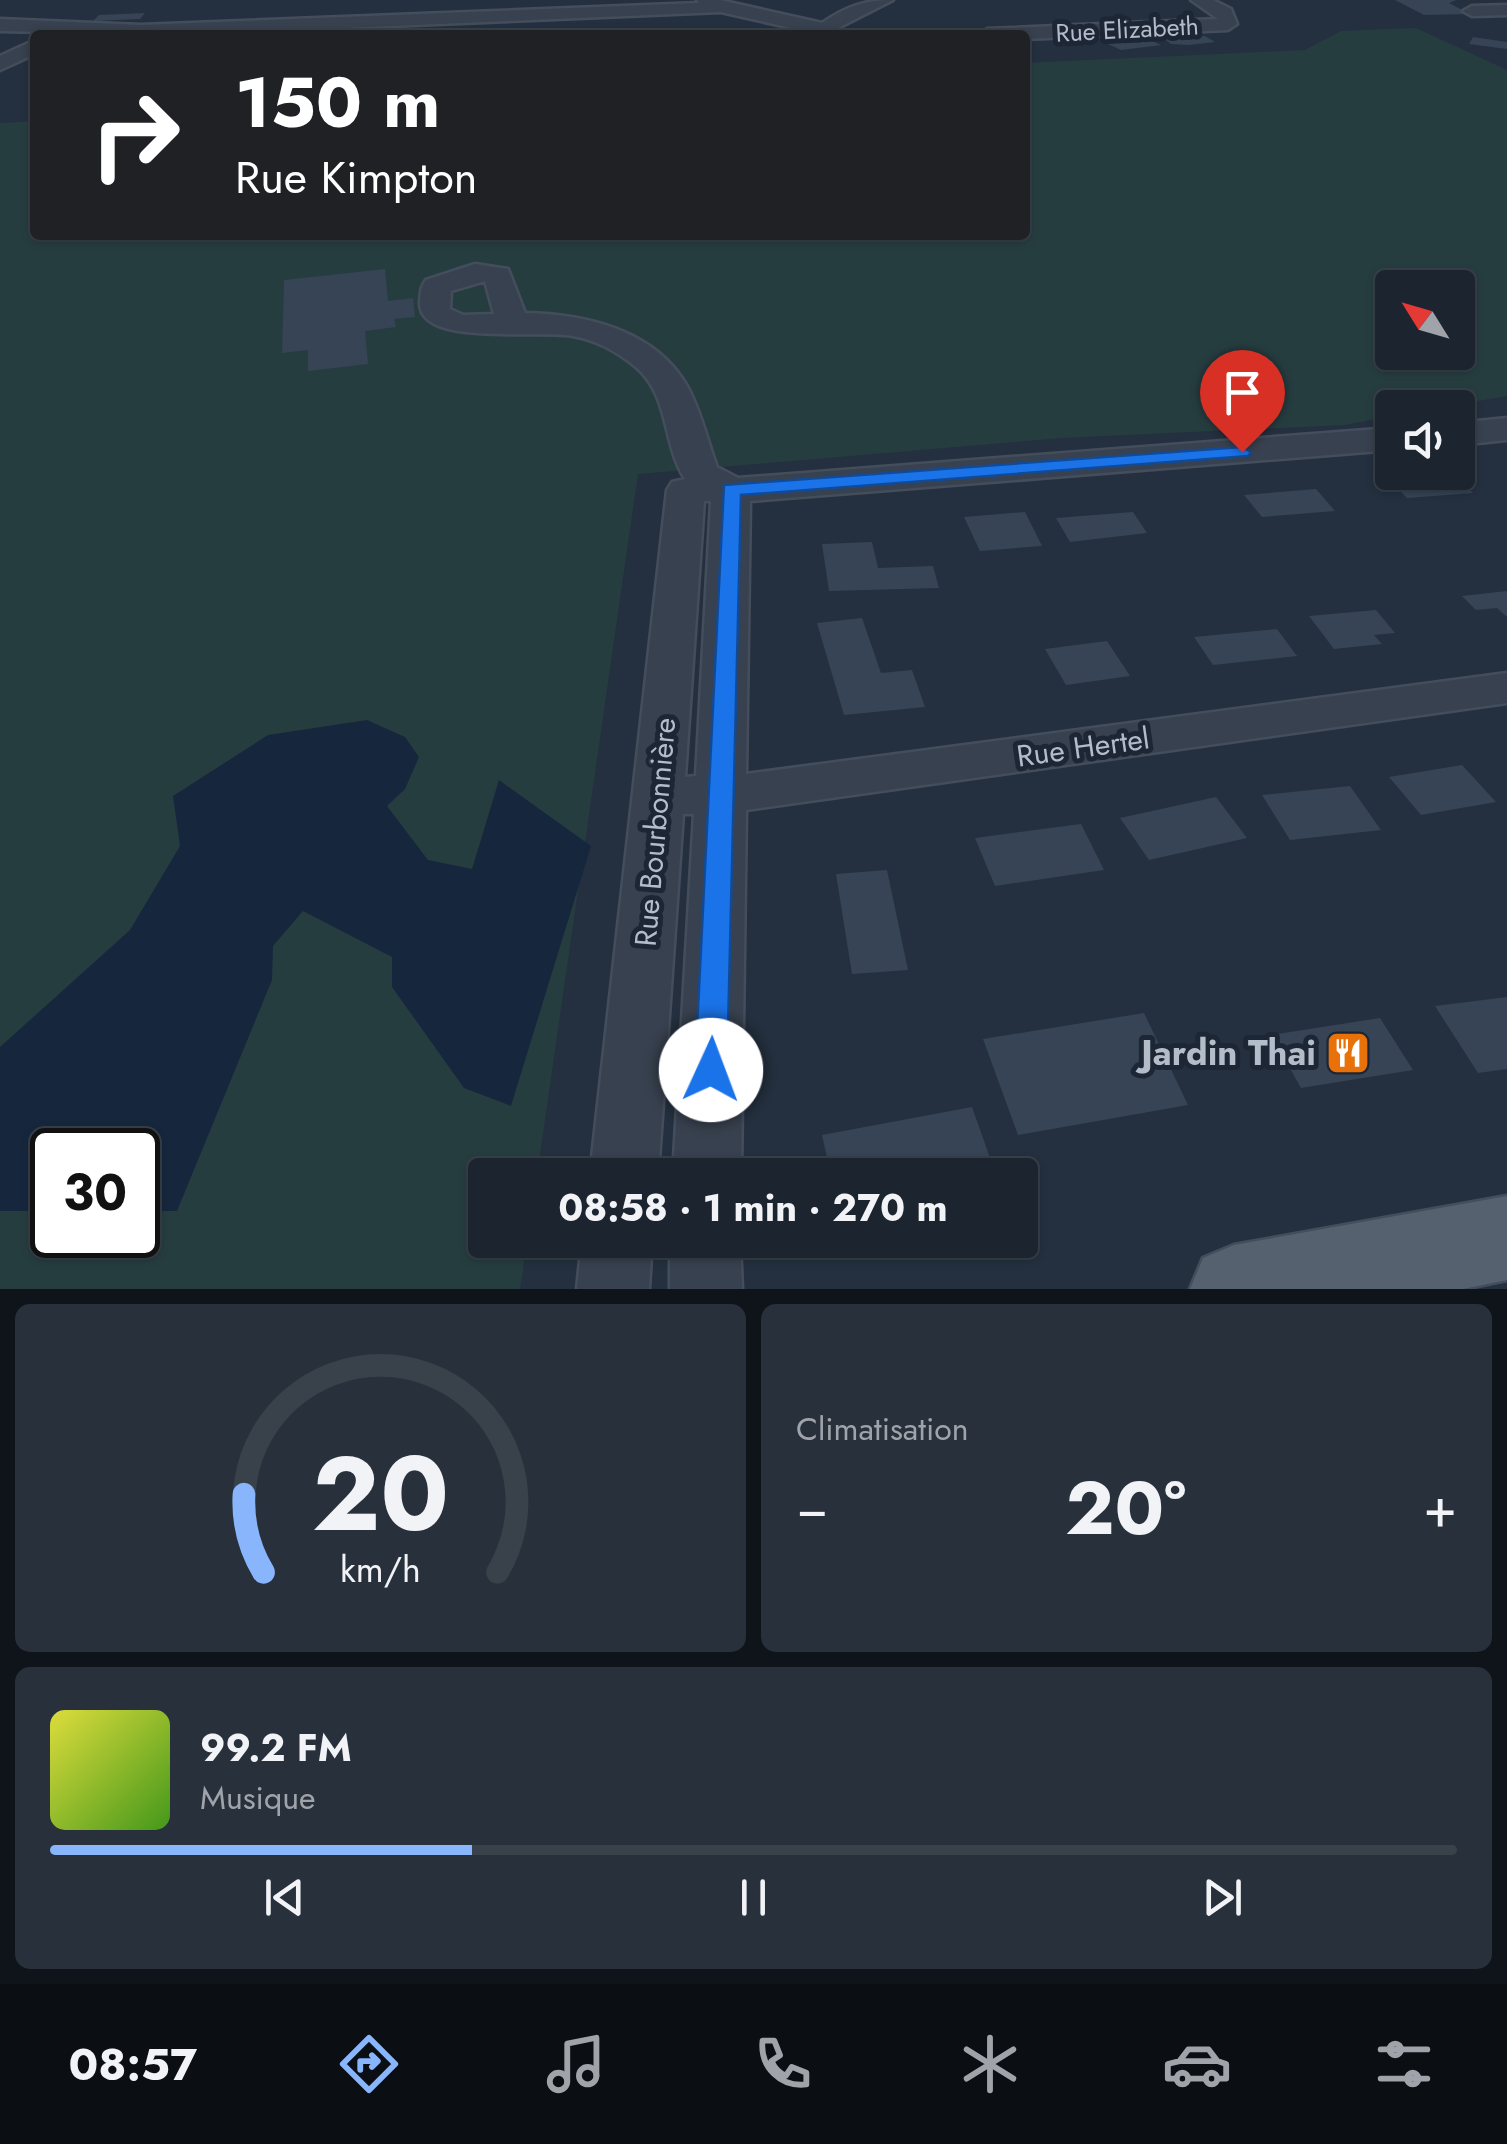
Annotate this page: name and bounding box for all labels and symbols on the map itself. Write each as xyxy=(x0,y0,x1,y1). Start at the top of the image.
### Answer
street label: Rue Elizabeth xyxy=(1055,7,1199,51)
north arrow xyxy=(1375,270,1475,370)
pin xyxy=(1200,350,1285,453)
street label: Rue Bourbonnière xyxy=(624,716,686,948)
street label: Rue Hertel xyxy=(1014,716,1152,778)
position arrow xyxy=(659,1018,763,1122)
place label: Jardin Thai xyxy=(1135,1028,1316,1078)
restaurant icon: Jardin Thai xyxy=(1325,1030,1371,1076)
speed limit sign: 30 xyxy=(30,1128,160,1258)

